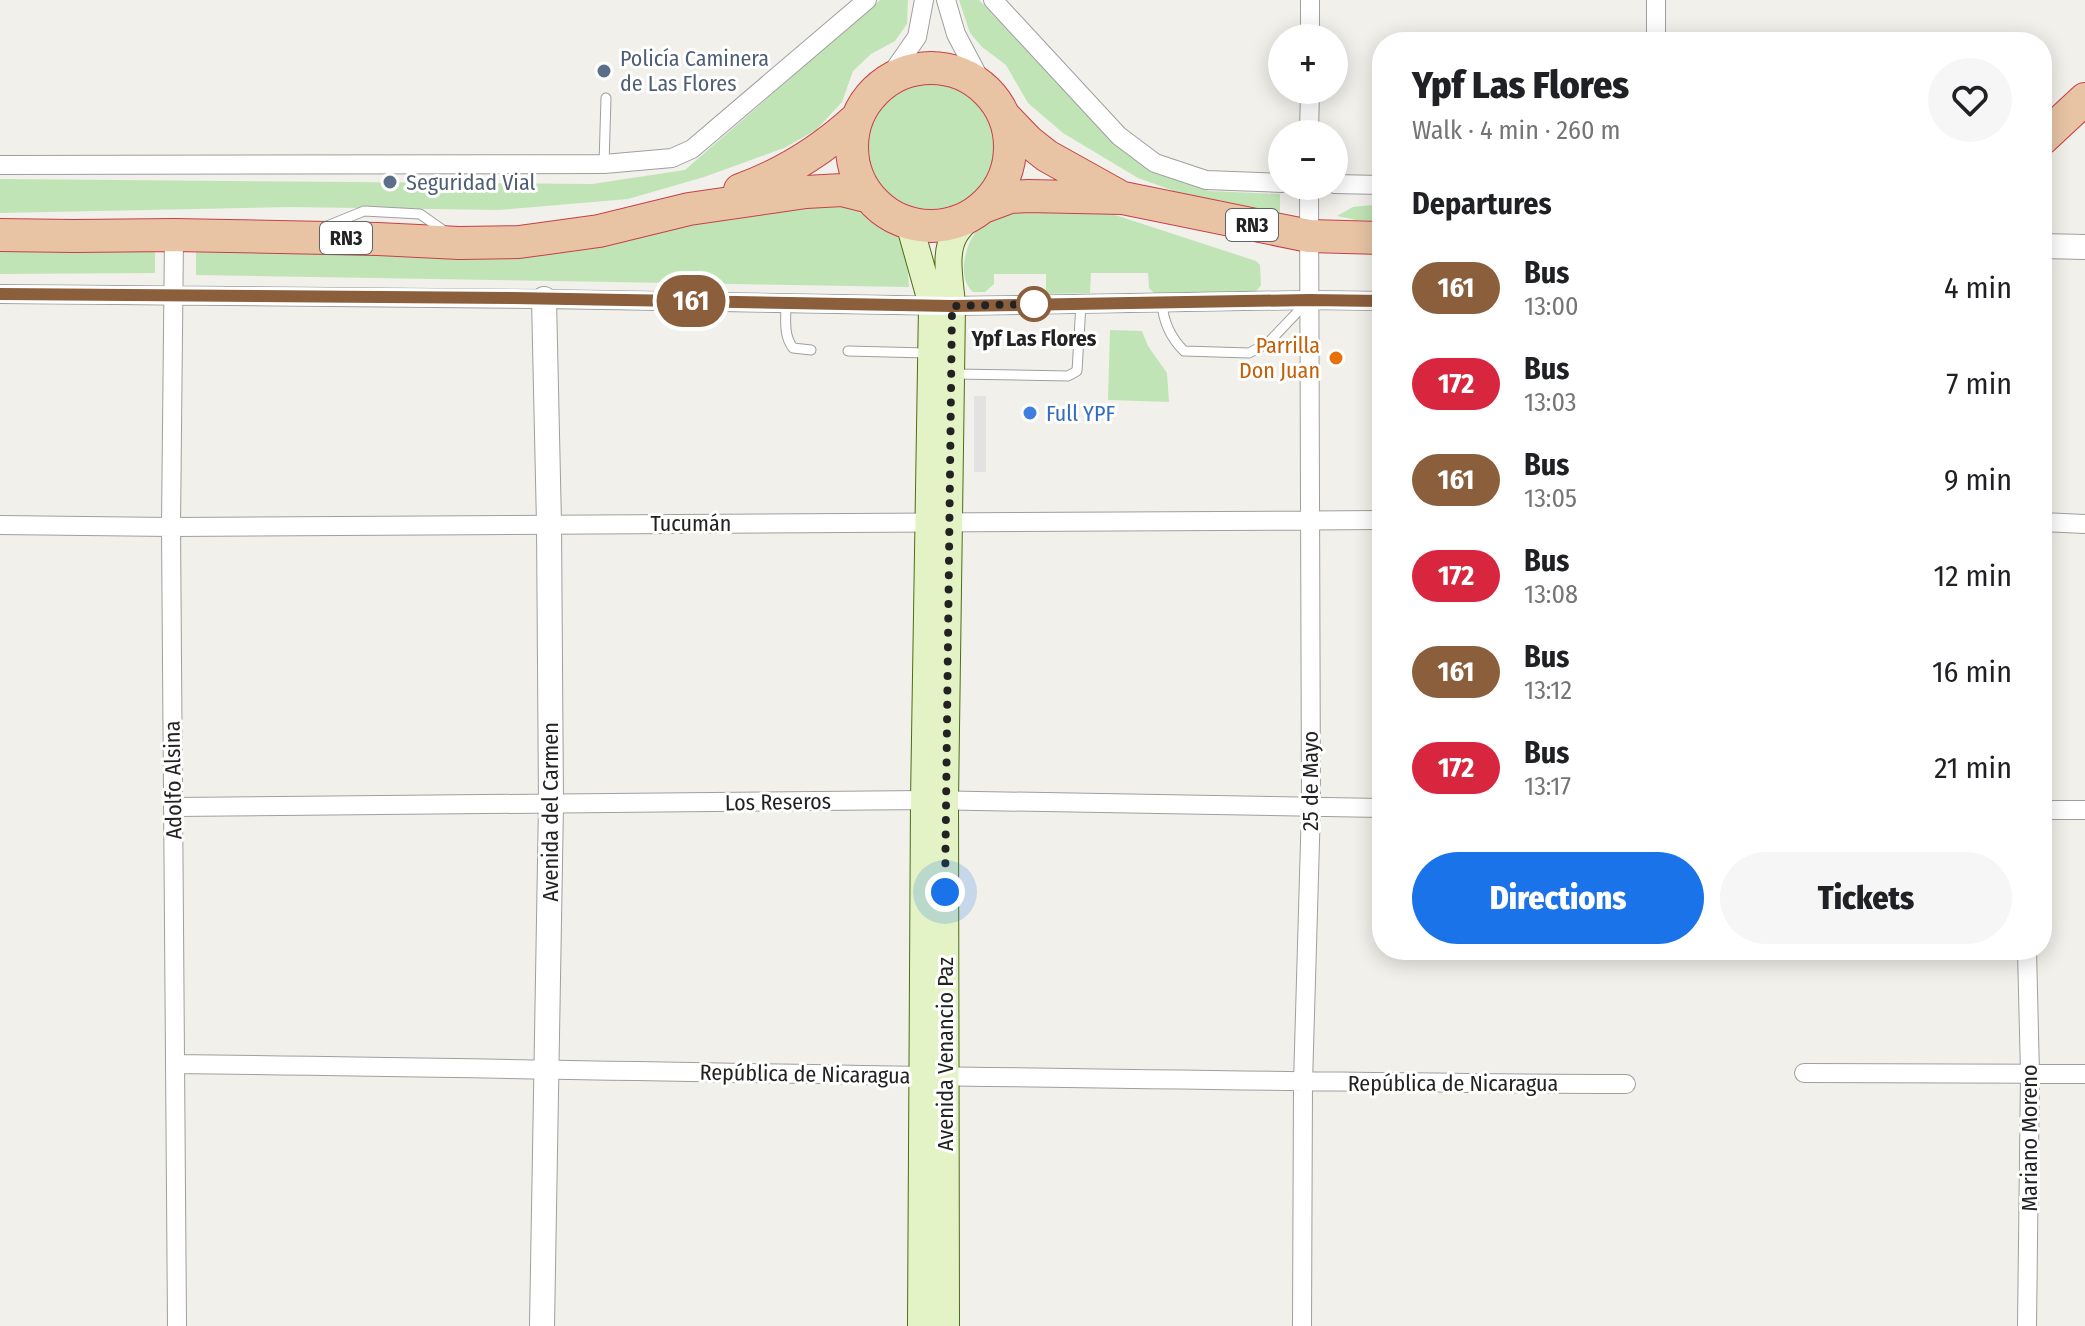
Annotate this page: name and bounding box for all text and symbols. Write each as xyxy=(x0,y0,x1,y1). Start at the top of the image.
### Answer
map controls xyxy=(1268,24,1348,200)
button: + xyxy=(1268,24,1348,104)
place label: Policía Caminera de Las Flores xyxy=(620,45,769,97)
button: heart xyxy=(1928,58,2012,142)
marker: Policía Caminera de Las Flores xyxy=(595,62,613,80)
text: Ypf Las Flores xyxy=(1412,62,1629,108)
text: Walk · 4 min · 260 m xyxy=(1412,115,1621,146)
button: − xyxy=(1268,120,1348,200)
place label: Seguridad Vial xyxy=(406,169,535,196)
marker: Seguridad Vial xyxy=(381,173,399,191)
text: Departures xyxy=(1412,186,1552,222)
road number: RN3 xyxy=(1226,209,1278,241)
road number: RN3 xyxy=(320,222,372,254)
text: Bus xyxy=(1524,255,1569,291)
text: 4 min xyxy=(1944,270,2012,306)
text: 161 xyxy=(1438,271,1474,304)
line badge: 161 xyxy=(645,275,737,327)
text: 161 xyxy=(673,284,709,317)
marker: Ypf Las Flores xyxy=(1017,287,1051,321)
text: 13:00 xyxy=(1524,291,1578,322)
place label: Ypf Las Flores xyxy=(971,325,1097,352)
place label: Parrilla Don Juan xyxy=(1239,332,1320,384)
marker: Parrilla Don Juan xyxy=(1327,349,1345,367)
text: Bus xyxy=(1524,351,1569,387)
text: 7 min xyxy=(1946,366,2012,402)
text: 172 xyxy=(1438,367,1474,400)
text: 13:03 xyxy=(1524,387,1576,418)
place label: Full YPF xyxy=(1046,400,1116,427)
marker: Full YPF xyxy=(1021,404,1039,422)
text: Bus xyxy=(1524,447,1569,483)
text: 9 min xyxy=(1944,462,2012,498)
text: 161 xyxy=(1438,463,1474,496)
text: 13:05 xyxy=(1524,483,1577,514)
street label: Tucumán xyxy=(651,510,731,537)
text: Bus xyxy=(1524,543,1569,579)
text: 12 min xyxy=(1934,558,2012,594)
text: 172 xyxy=(1438,559,1474,592)
text: 13:08 xyxy=(1524,579,1578,610)
text: Bus xyxy=(1524,639,1569,675)
text: 16 min xyxy=(1932,654,2012,690)
text: 161 xyxy=(1438,655,1474,688)
text: 13:12 xyxy=(1524,675,1572,706)
street label: Adolfo Alsina xyxy=(158,720,188,840)
street label: Avenida del Carmen xyxy=(537,722,564,902)
street label: 25 de Mayo xyxy=(1297,731,1324,831)
text: Bus xyxy=(1524,735,1569,771)
text: 21 min xyxy=(1934,750,2012,786)
text: 172 xyxy=(1438,751,1474,784)
text: 13:17 xyxy=(1524,771,1571,802)
street label: Los Reseros xyxy=(725,788,831,816)
button: Directions xyxy=(1412,852,1704,944)
button: Tickets xyxy=(1720,852,2012,944)
your location xyxy=(925,872,965,912)
street label: Avenida Venancio Paz xyxy=(932,957,959,1151)
street label: República de Nicaragua xyxy=(699,1059,911,1089)
street label: Mariano Moreno xyxy=(2016,1064,2043,1212)
street label: República de Nicaragua xyxy=(1348,1070,1558,1097)

